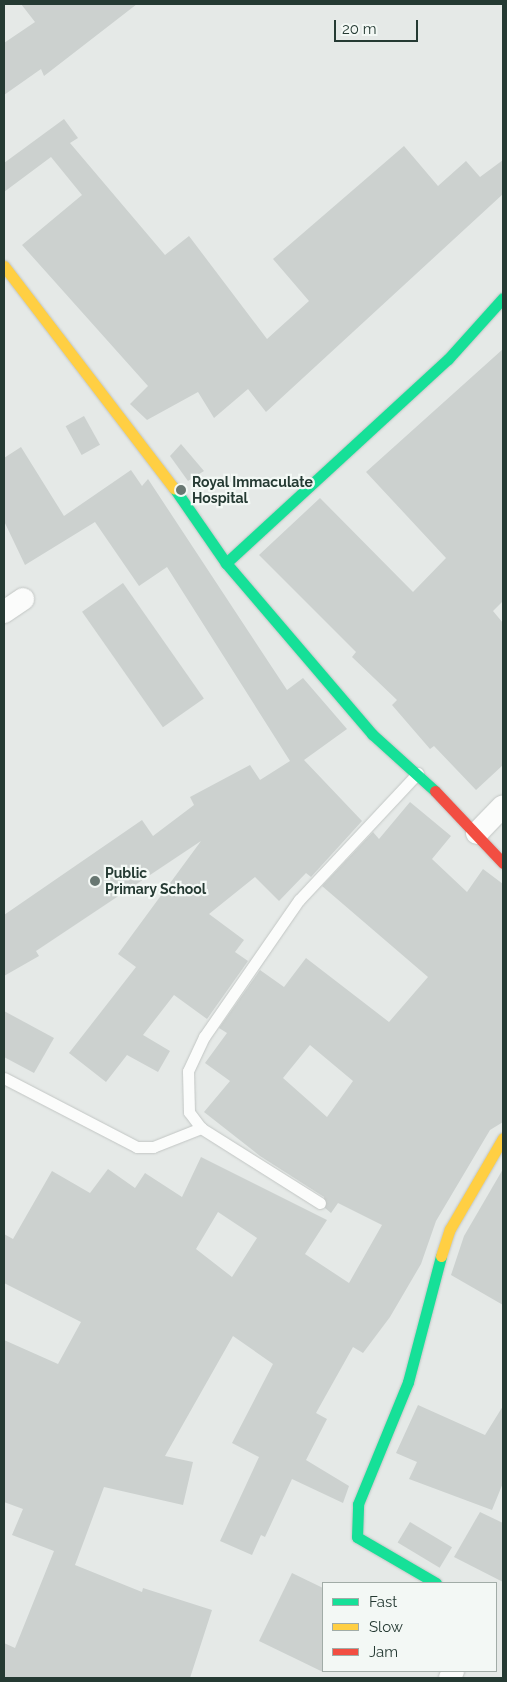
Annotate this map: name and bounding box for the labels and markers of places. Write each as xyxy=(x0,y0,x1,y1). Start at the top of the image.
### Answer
place label: Royal Immaculate Hospital xyxy=(192,474,313,507)
marker: Royal Immaculate Hospital xyxy=(174,483,188,497)
place label: Public Primary School xyxy=(105,865,207,898)
marker: Public Primary School xyxy=(89,875,101,887)

